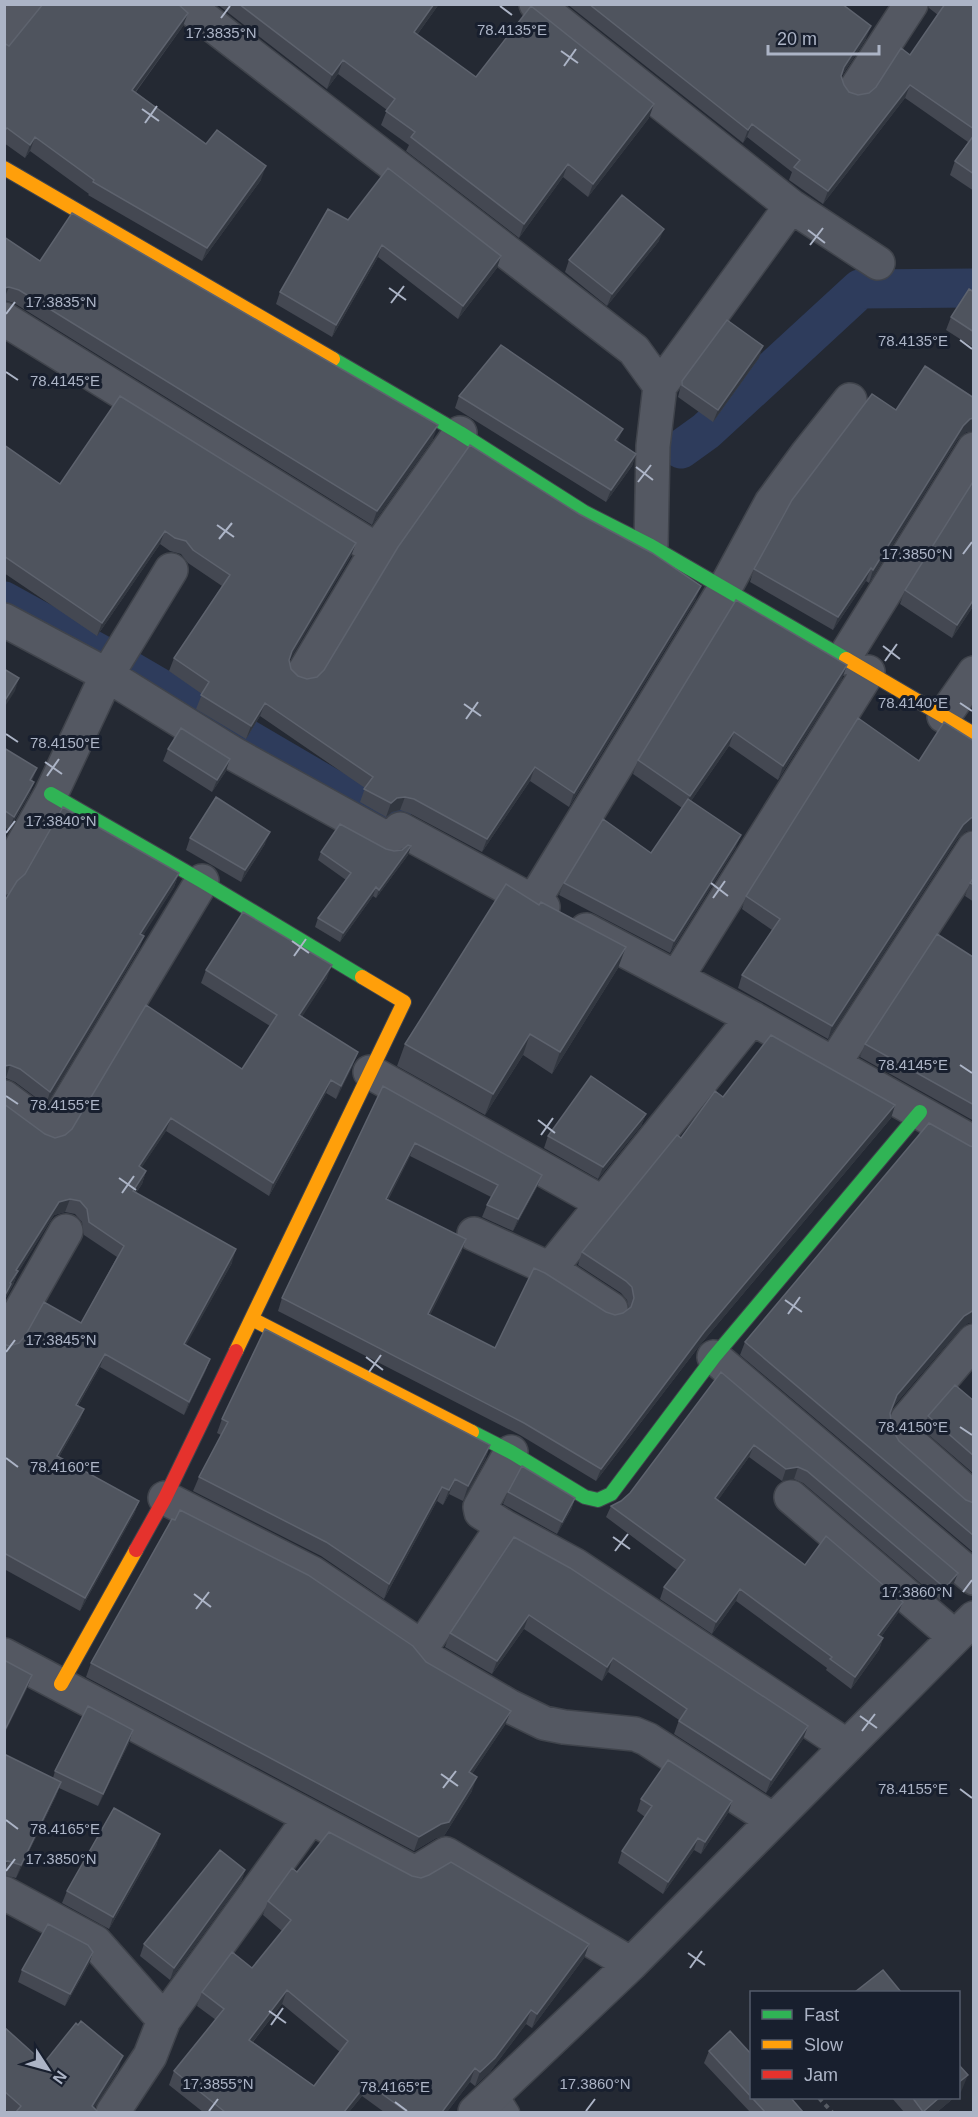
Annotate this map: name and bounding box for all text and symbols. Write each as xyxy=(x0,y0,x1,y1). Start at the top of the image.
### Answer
scale bar xyxy=(768,18,879,56)
text: 78.4135°E xyxy=(477,21,547,38)
text: 17.3835°N xyxy=(185,24,257,41)
text: 20 m xyxy=(777,29,817,49)
text: 17.3835°N xyxy=(25,293,97,310)
text: 78.4135°E xyxy=(878,332,948,349)
text: 78.4145°E xyxy=(30,372,100,389)
text: 17.3850°N xyxy=(881,545,953,562)
text: 78.4140°E xyxy=(878,694,948,711)
text: 78.4150°E xyxy=(30,734,100,751)
text: 17.3840°N xyxy=(25,812,97,829)
text: 78.4145°E xyxy=(878,1056,948,1073)
text: 78.4155°E xyxy=(30,1096,100,1113)
text: 17.3845°N xyxy=(25,1331,97,1348)
text: 78.4150°E xyxy=(878,1418,948,1435)
text: 78.4160°E xyxy=(30,1458,100,1475)
text: 17.3860°N xyxy=(881,1583,953,1600)
text: 78.4155°E xyxy=(878,1780,948,1797)
text: 78.4165°E xyxy=(30,1820,100,1837)
text: 17.3850°N xyxy=(25,1850,97,1867)
legend xyxy=(750,1991,960,2099)
text: Fast xyxy=(804,2005,839,2025)
text: Slow xyxy=(804,2035,844,2055)
north arrow xyxy=(18,2039,78,2099)
text: Jam xyxy=(804,2065,838,2085)
text: N xyxy=(49,2068,70,2087)
text: 17.3855°N xyxy=(182,2075,254,2092)
text: 17.3860°N xyxy=(559,2075,631,2092)
text: 78.4165°E xyxy=(360,2078,430,2095)

